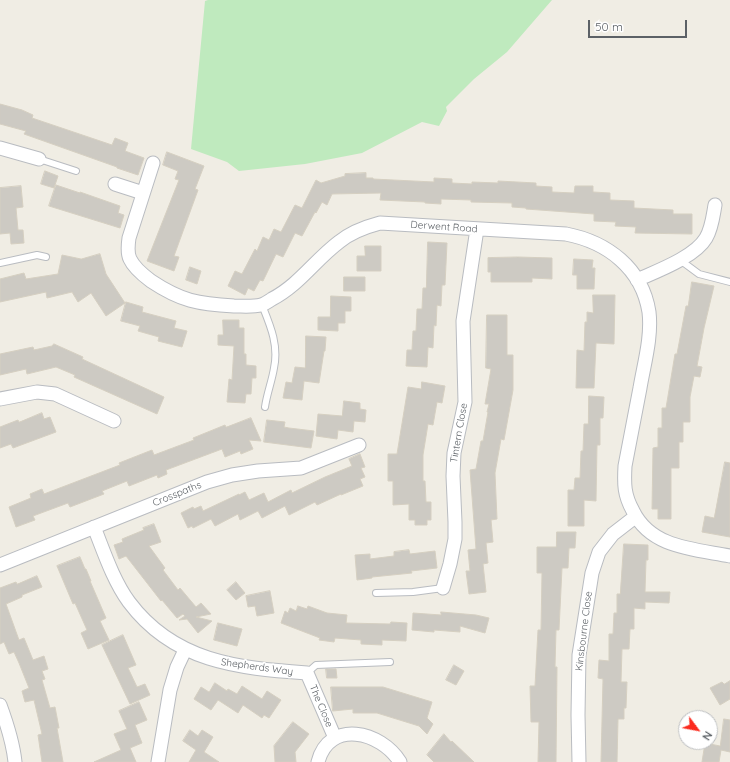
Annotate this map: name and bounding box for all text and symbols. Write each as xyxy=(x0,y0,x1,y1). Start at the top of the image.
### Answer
scale bar xyxy=(590,12,689,38)
text: 50 m xyxy=(595,19,623,34)
street label: Derwent Road xyxy=(410,219,478,235)
street label: Tintern Close xyxy=(448,402,470,464)
street label: Crosspaths xyxy=(151,479,203,509)
street label: Kinsbourne Close xyxy=(573,590,595,672)
street label: Shepherds Way xyxy=(220,656,294,678)
street label: The Close xyxy=(307,683,335,729)
north arrow xyxy=(678,710,718,750)
text: N xyxy=(699,729,715,743)

